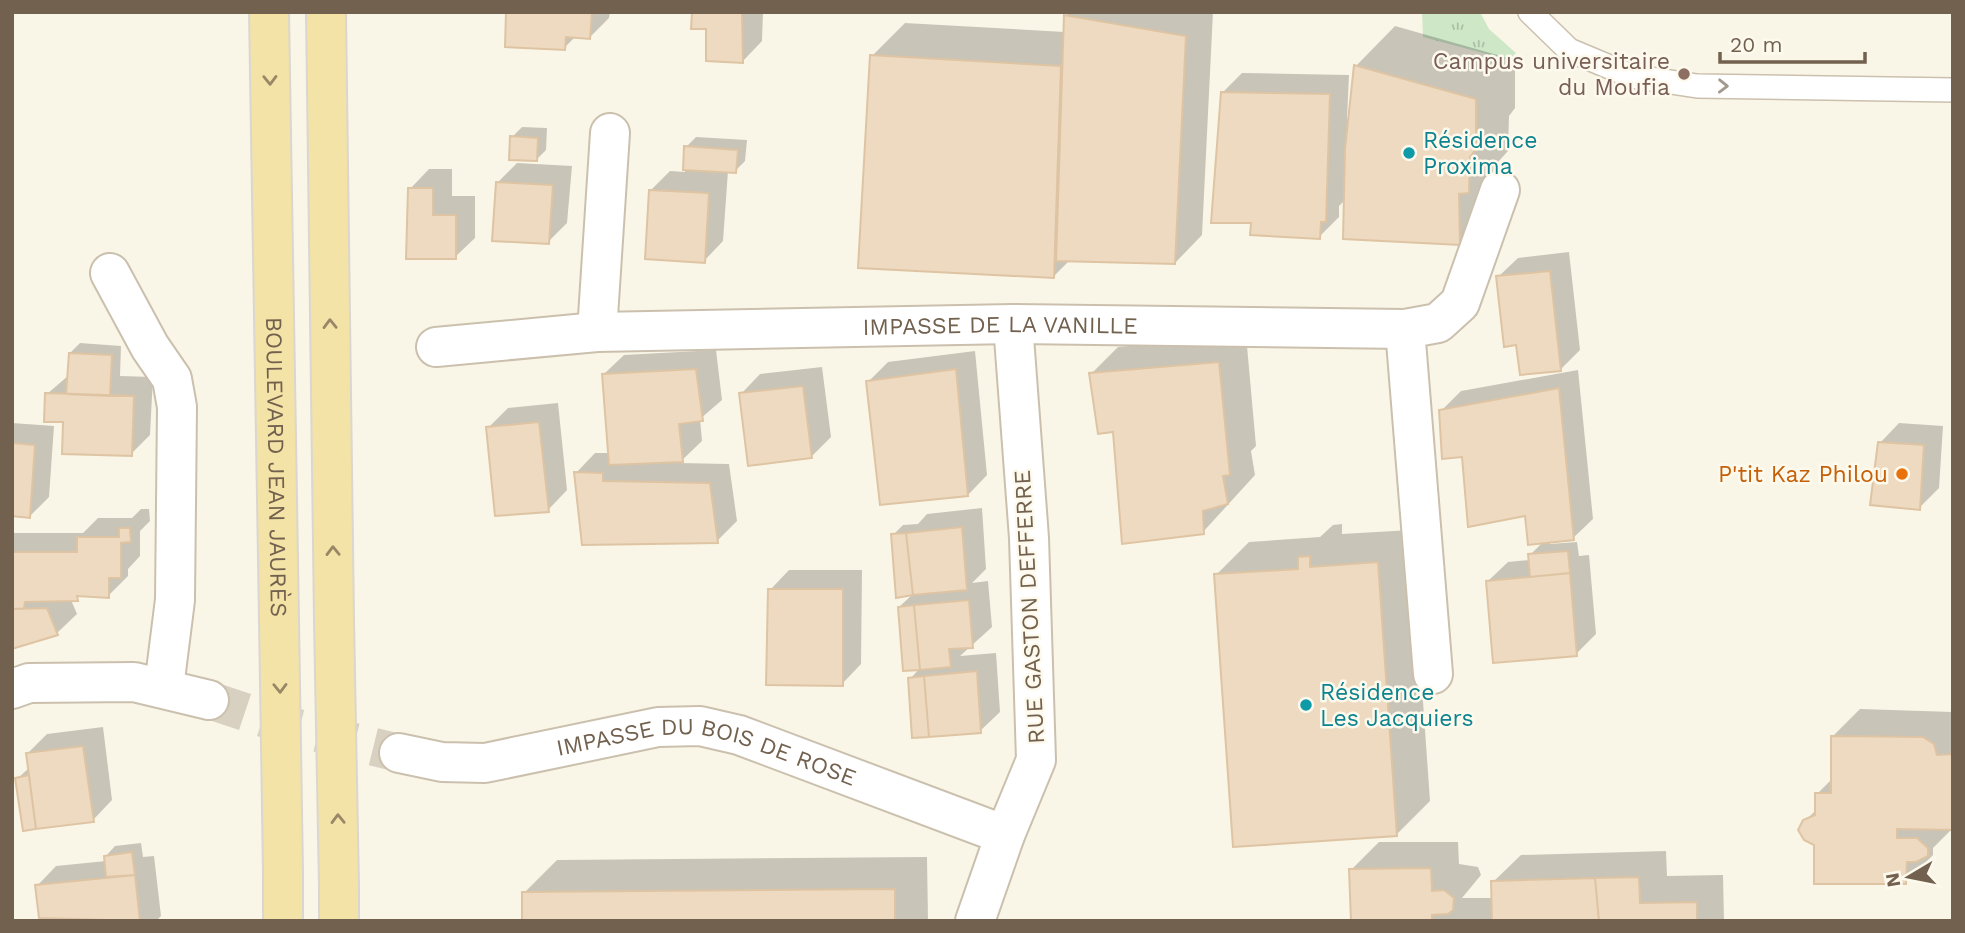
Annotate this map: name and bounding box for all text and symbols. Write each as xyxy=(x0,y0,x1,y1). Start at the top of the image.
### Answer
scale bar xyxy=(1720,21,1865,65)
text: 20 m xyxy=(1730,32,1782,57)
place label: Campus universitaire du Moufia xyxy=(1433,48,1670,101)
marker: Campus universitaire du Moufia xyxy=(1676,66,1692,82)
one-way arrow xyxy=(262,76,278,86)
one-way arrow xyxy=(1718,79,1729,94)
place label: Résidence Proxima xyxy=(1423,127,1538,180)
marker: Résidence Proxima xyxy=(1401,145,1417,161)
street label: IMPASSE DE LA VANILLE xyxy=(862,311,1138,341)
street label: BOULEVARD JEAN JAURÈS xyxy=(260,317,292,617)
one-way arrow xyxy=(322,318,338,329)
place label: P'tit Kaz Philou xyxy=(1718,461,1888,488)
marker: P'tit Kaz Philou xyxy=(1894,466,1910,482)
street label: RUE GASTON DEFFERRE xyxy=(1009,469,1050,745)
one-way arrow xyxy=(326,546,341,557)
place label: Résidence Les Jacquiers xyxy=(1320,679,1474,732)
one-way arrow xyxy=(272,684,288,694)
marker: Résidence Les Jacquiers xyxy=(1298,697,1314,713)
street label: IMPASSE DU BOIS DE ROSE xyxy=(554,713,860,792)
one-way arrow xyxy=(330,813,346,823)
north arrow xyxy=(1874,842,1944,912)
text: N xyxy=(1880,871,1905,889)

